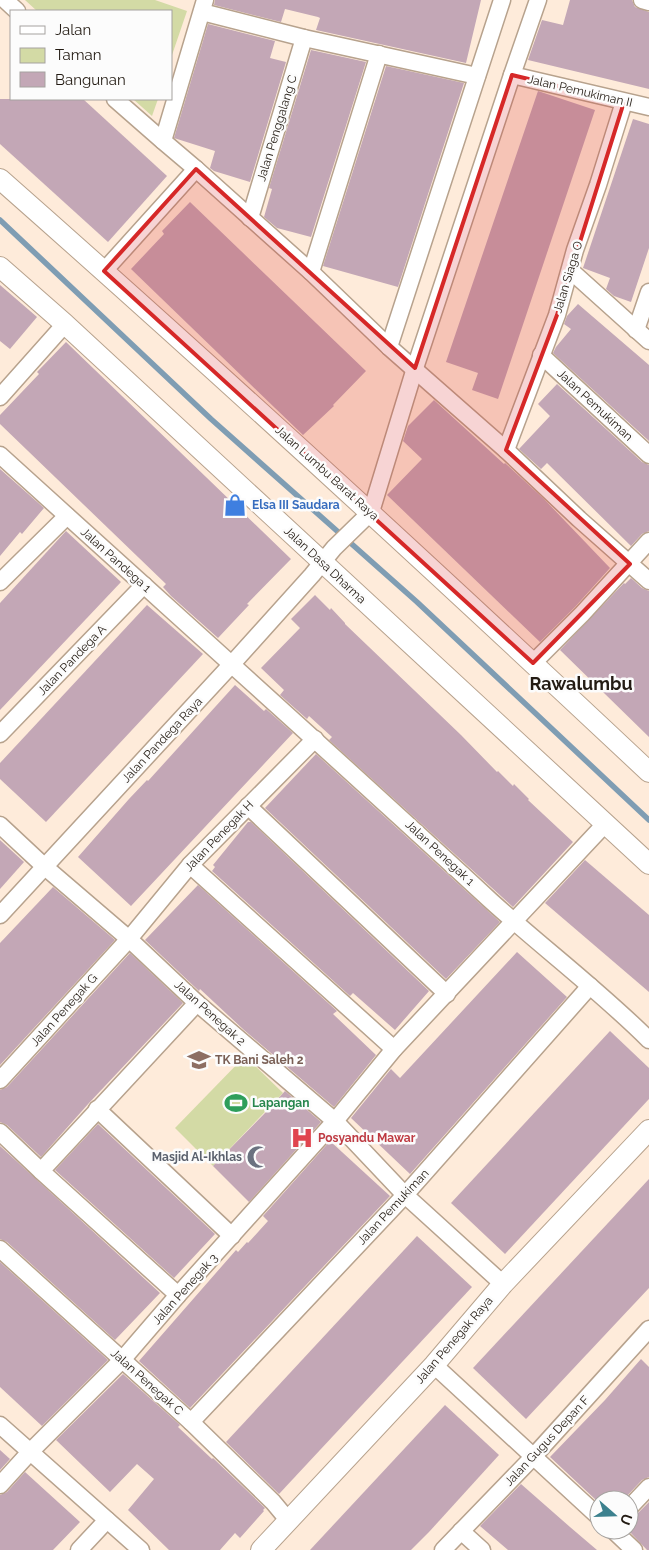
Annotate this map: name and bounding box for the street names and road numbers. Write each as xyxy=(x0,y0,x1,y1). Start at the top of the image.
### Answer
street label: Jalan Pemukiman II xyxy=(526,72,634,110)
street label: Jalan Penggalang C xyxy=(254,73,300,183)
street label: Jalan Siaga O xyxy=(550,239,586,315)
street label: Jalan Pemukiman xyxy=(554,366,636,444)
street label: Jalan Lumbu Barat Raya xyxy=(273,423,381,523)
street label: Jalan Dasa Dharma xyxy=(281,524,369,606)
street label: Jalan Pandega 1 xyxy=(78,525,154,595)
street label: Jalan Pandega A xyxy=(35,622,109,698)
street label: Jalan Pandega Raya xyxy=(119,694,205,786)
street label: Jalan Penegak H xyxy=(182,798,256,874)
street label: Jalan Penegak 1 xyxy=(403,818,477,888)
street label: Jalan Penegak G xyxy=(28,971,100,1049)
street label: Jalan Penegak 2 xyxy=(172,978,248,1048)
street label: Jalan Pemukiman xyxy=(354,1166,432,1248)
street label: Jalan Penegak 3 xyxy=(150,1251,220,1327)
street label: Jalan Penegak Raya xyxy=(412,1294,496,1386)
street label: Jalan Penegak C xyxy=(108,1346,186,1418)
street label: Jalan Gugus Depan F xyxy=(502,1393,592,1489)

